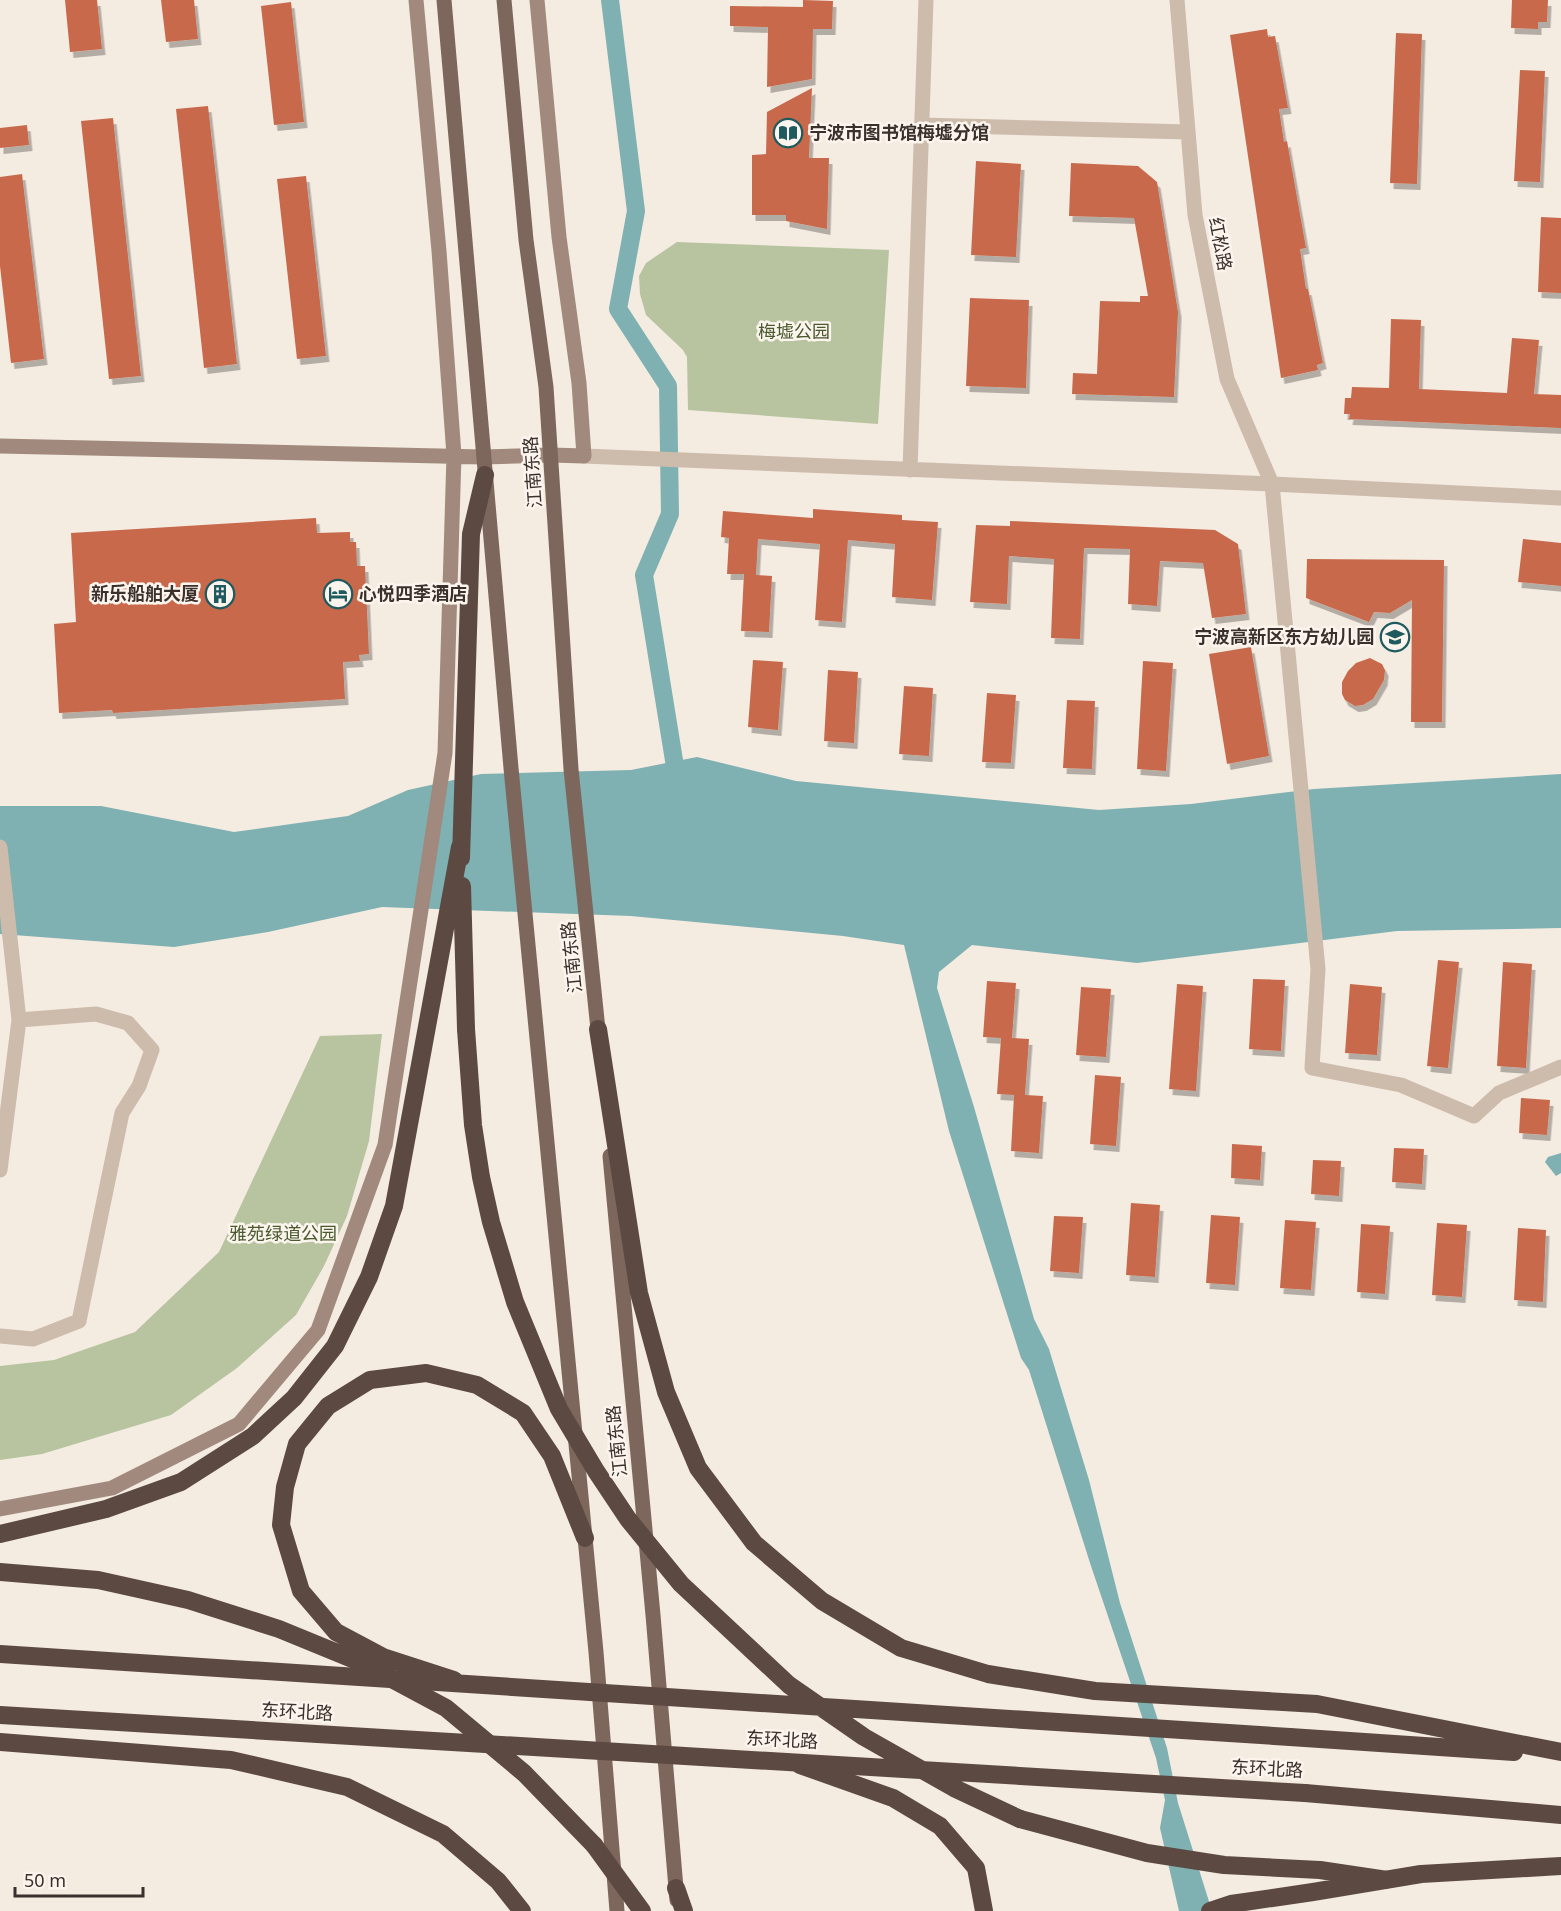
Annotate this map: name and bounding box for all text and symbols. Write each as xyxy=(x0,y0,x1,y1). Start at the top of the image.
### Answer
library icon: 宁波市图书馆梅墟分馆 xyxy=(772,117,804,149)
place label: 宁波市图书馆梅墟分馆 xyxy=(809,120,989,144)
street label: 红松路 xyxy=(1204,215,1238,273)
park label: 梅墟公园 xyxy=(758,319,830,343)
street label: 江南东路 xyxy=(518,435,546,509)
building icon: 新乐船舶大厦 xyxy=(204,578,236,610)
hotel icon: 心悦四季酒店 xyxy=(322,578,354,610)
place label: 新乐船舶大厦 xyxy=(91,581,199,605)
place label: 心悦四季酒店 xyxy=(359,581,467,605)
school or university icon: 宁波高新区东方幼儿园 xyxy=(1379,621,1411,653)
place label: 宁波高新区东方幼儿园 xyxy=(1194,624,1374,648)
street label: 江南东路 xyxy=(555,920,587,994)
park label: 雅苑绿道公园 xyxy=(229,1221,337,1245)
street label: 江南东路 xyxy=(600,1404,632,1478)
street label: 东环北路 xyxy=(260,1697,334,1725)
street label: 东环北路 xyxy=(745,1725,819,1753)
street label: 东环北路 xyxy=(1230,1754,1304,1782)
scale bar xyxy=(15,1860,142,1898)
text: 50 m xyxy=(24,1868,66,1892)

